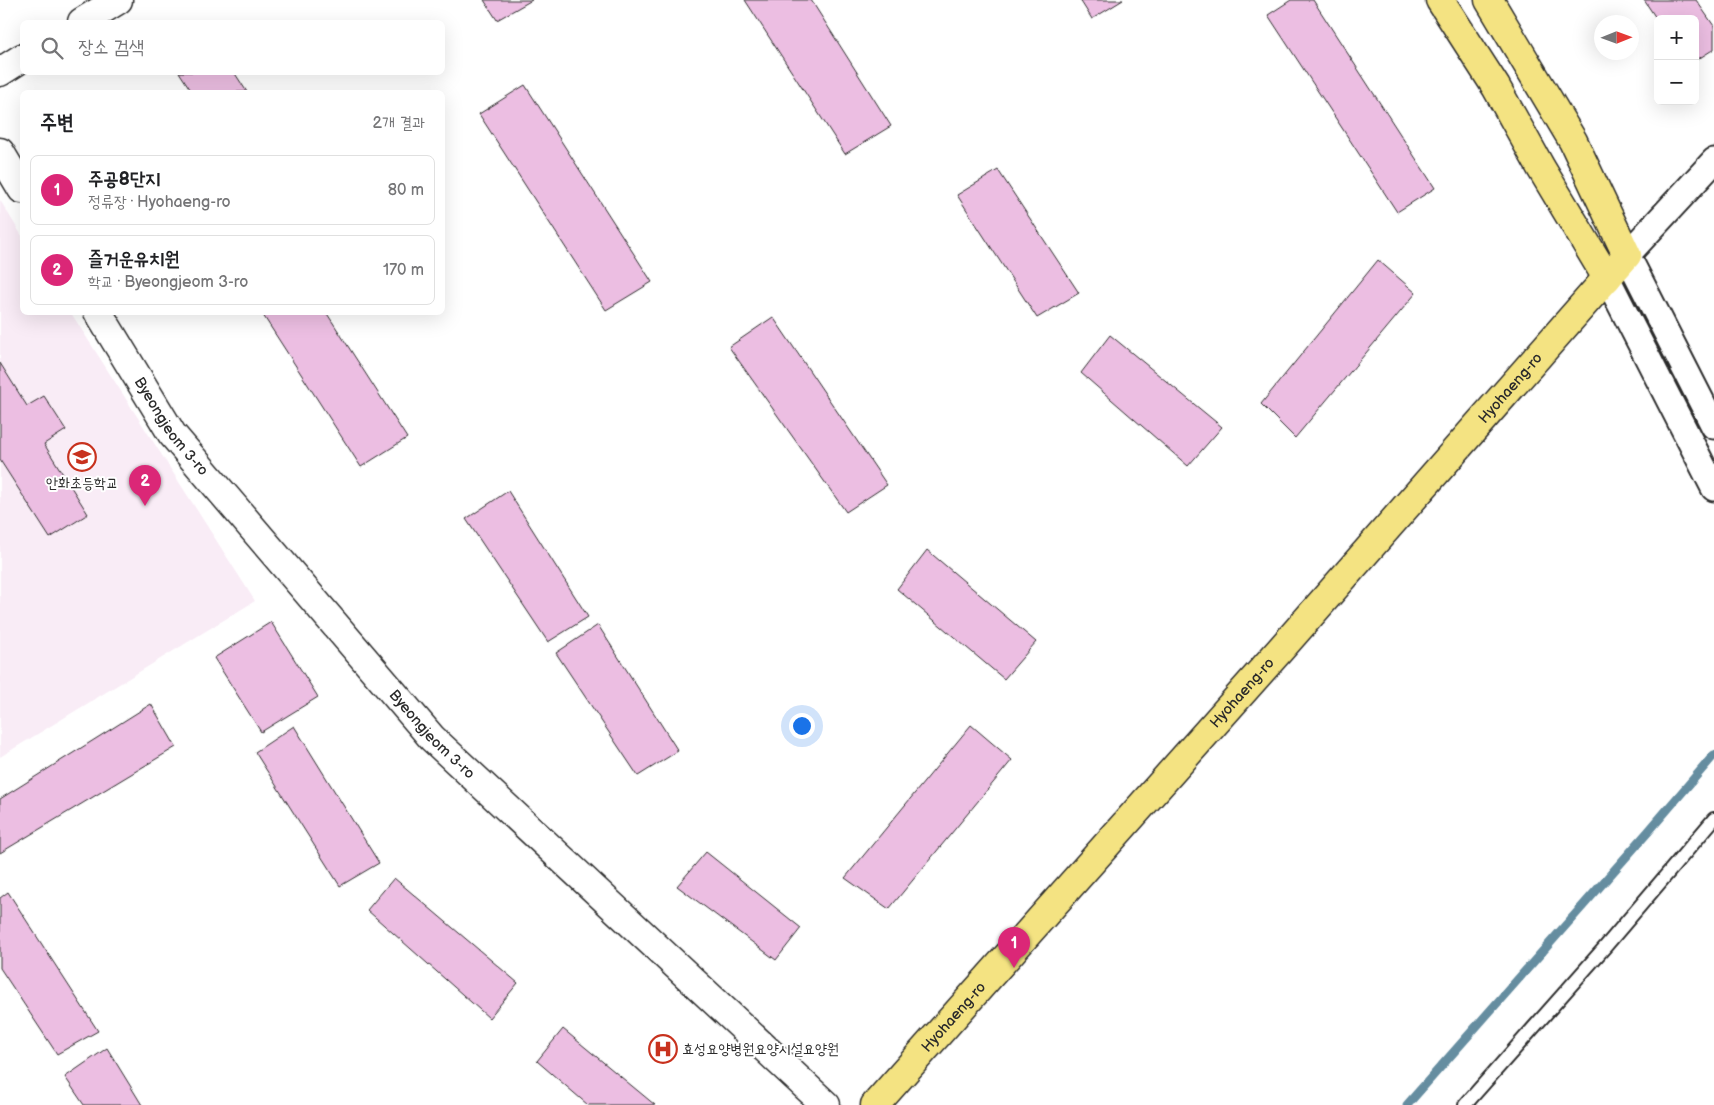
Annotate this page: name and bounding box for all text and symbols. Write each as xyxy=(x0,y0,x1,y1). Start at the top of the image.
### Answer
north arrow xyxy=(1594,15,1639,60)
map controls xyxy=(1654,15,1699,105)
button: + xyxy=(1654,15,1699,60)
search box xyxy=(20,20,445,75)
icon: search xyxy=(38,34,66,62)
text: 장소 검색 xyxy=(78,36,144,59)
button: − xyxy=(1654,60,1699,105)
text: 주변 xyxy=(40,110,74,135)
text: 2개 결과 xyxy=(373,114,425,133)
text: 주공8단지 xyxy=(88,168,161,191)
text: 1 xyxy=(54,181,60,200)
text: 80 m xyxy=(388,181,424,200)
text: 정류장 · Hyohaeng-ro xyxy=(88,193,231,212)
text: 즐거운유치원 xyxy=(88,248,180,271)
text: 2 xyxy=(52,261,62,280)
text: 170 m xyxy=(383,261,424,280)
text: 학교 · Byeongjeom 3-ro xyxy=(88,273,248,292)
street label: Hyohaeng-ro xyxy=(1474,349,1546,427)
street label: Byeongjeom 3-ro xyxy=(130,374,213,479)
school or university icon: 안화초등학교 xyxy=(67,442,97,472)
pin: 2 xyxy=(129,465,161,506)
place label: 안화초등학교 xyxy=(46,474,118,493)
street label: Hyohaeng-ro xyxy=(1206,654,1278,732)
street label: Byeongjeom 3-ro xyxy=(385,685,479,783)
your location xyxy=(789,713,815,739)
pin: 1 xyxy=(998,927,1030,968)
street label: Hyohaeng-ro xyxy=(917,978,990,1056)
hospital icon: 효성요양병원요양시설요양원 xyxy=(648,1034,678,1064)
place label: 효성요양병원요양시설요양원 xyxy=(682,1040,839,1059)

